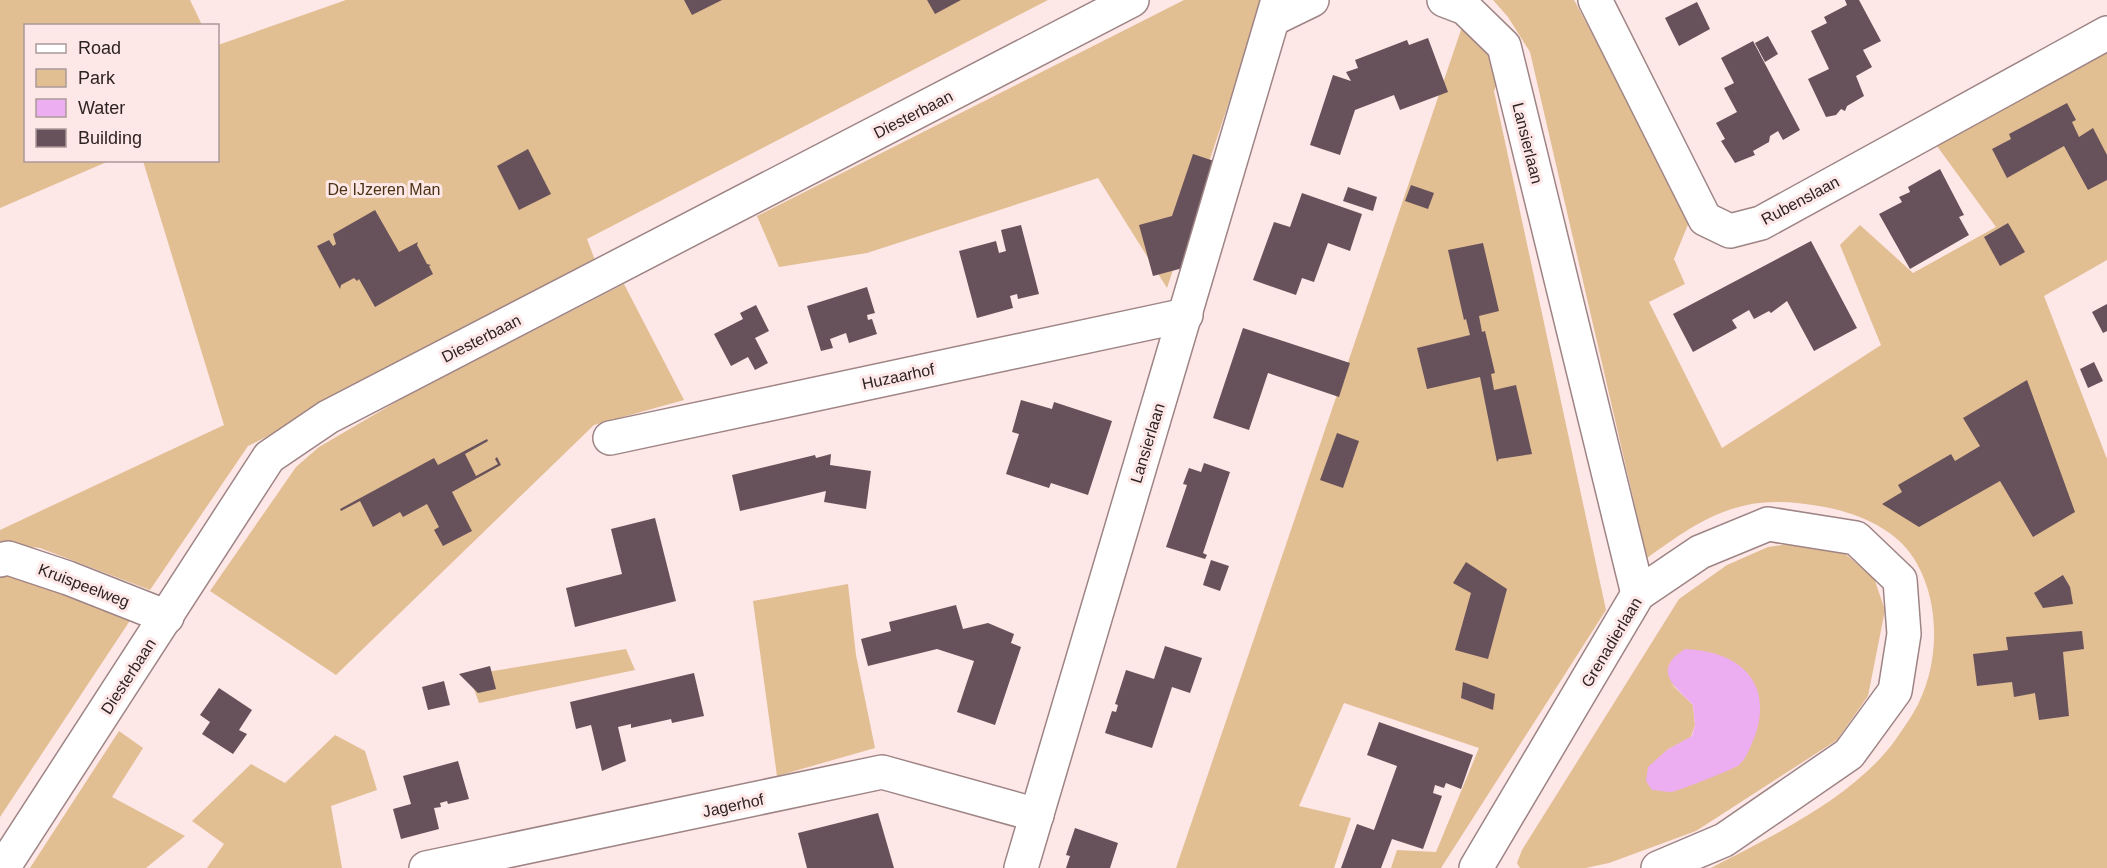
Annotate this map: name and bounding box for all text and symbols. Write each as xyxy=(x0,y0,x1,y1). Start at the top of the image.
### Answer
legend xyxy=(24,24,219,162)
text: Road xyxy=(78,38,121,58)
text: Park xyxy=(78,68,116,88)
street label: Diesterbaan xyxy=(871,87,956,142)
text: Water xyxy=(78,98,125,118)
street label: Lansierlaan xyxy=(1509,101,1546,185)
text: Building xyxy=(78,128,142,148)
street label: Rubenslaan xyxy=(1759,173,1842,228)
park label: De IJzeren Man xyxy=(328,181,440,198)
street label: Diesterbaan xyxy=(439,311,524,366)
street label: Huzaarhof xyxy=(860,360,937,392)
street label: Lansierlaan xyxy=(1127,401,1168,485)
street label: Kruispeelweg xyxy=(36,560,132,611)
street label: Grenadierlaan xyxy=(1578,594,1645,690)
street label: Diesterbaan xyxy=(98,635,159,717)
street label: Jagerhof xyxy=(701,791,766,820)

